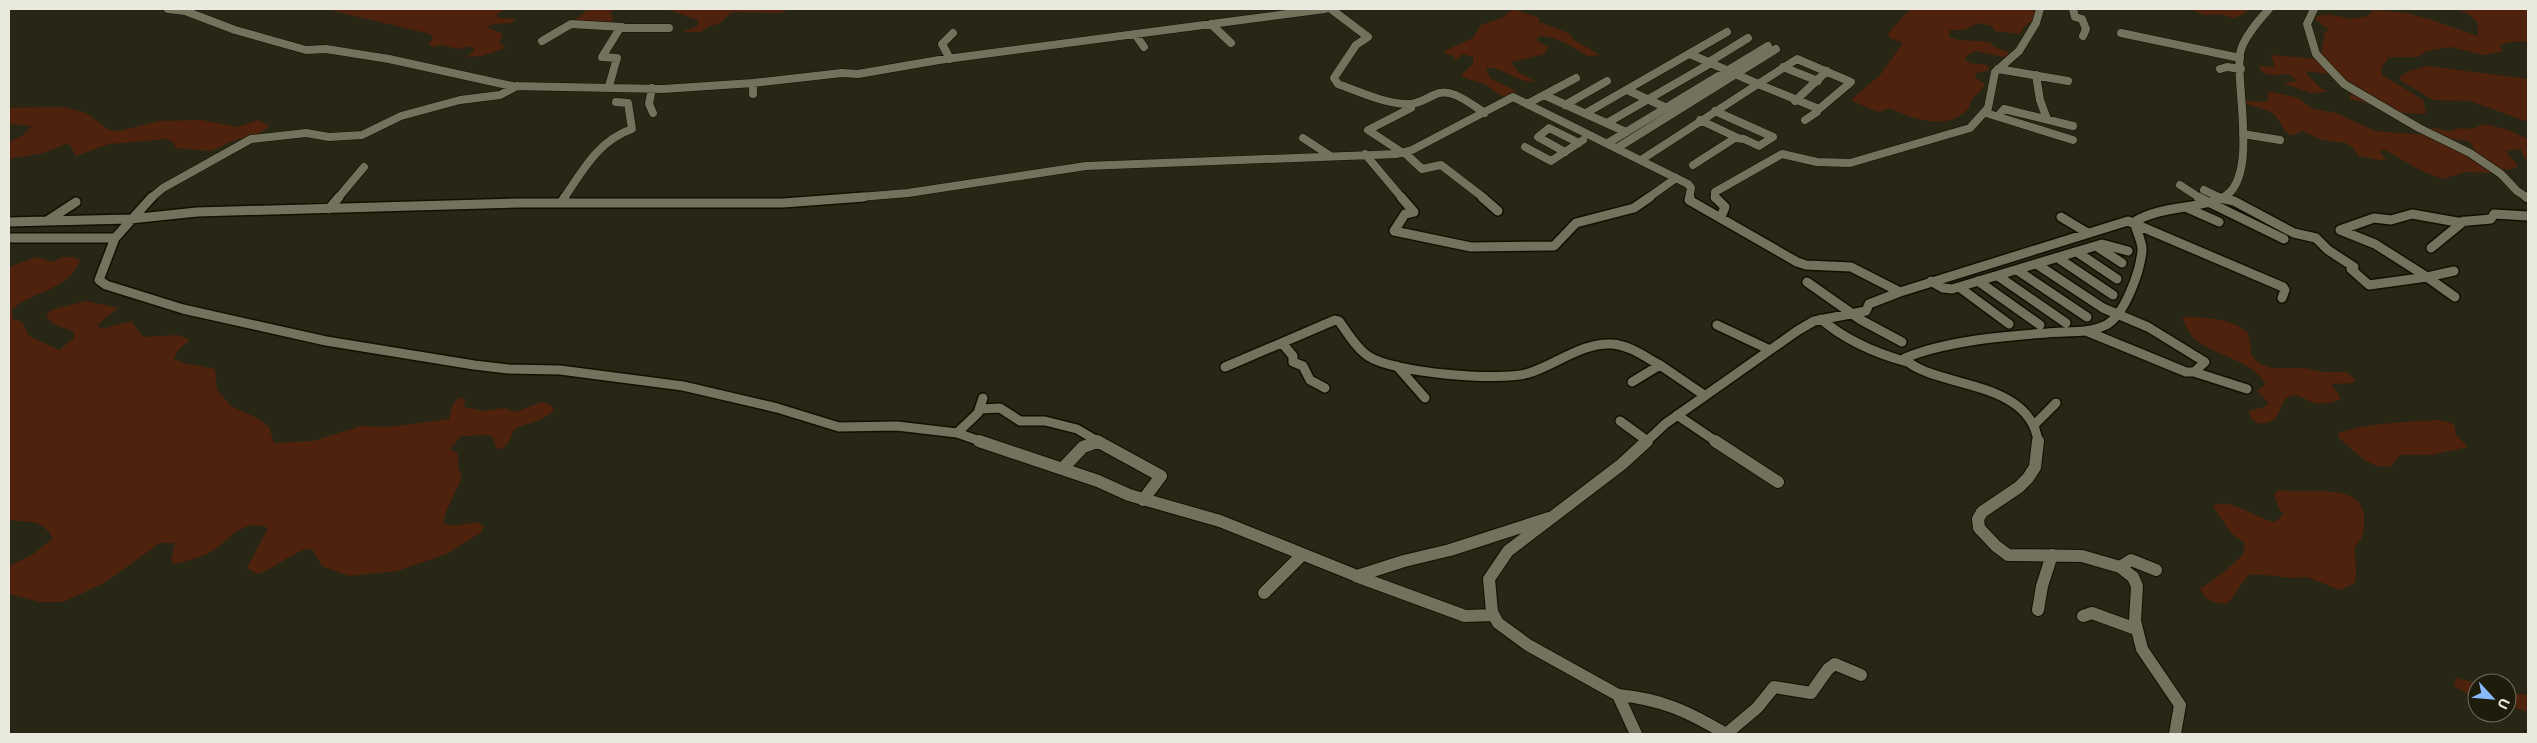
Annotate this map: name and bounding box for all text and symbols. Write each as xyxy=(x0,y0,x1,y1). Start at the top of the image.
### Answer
north arrow xyxy=(2467,673,2517,723)
text: U xyxy=(2493,695,2515,713)

